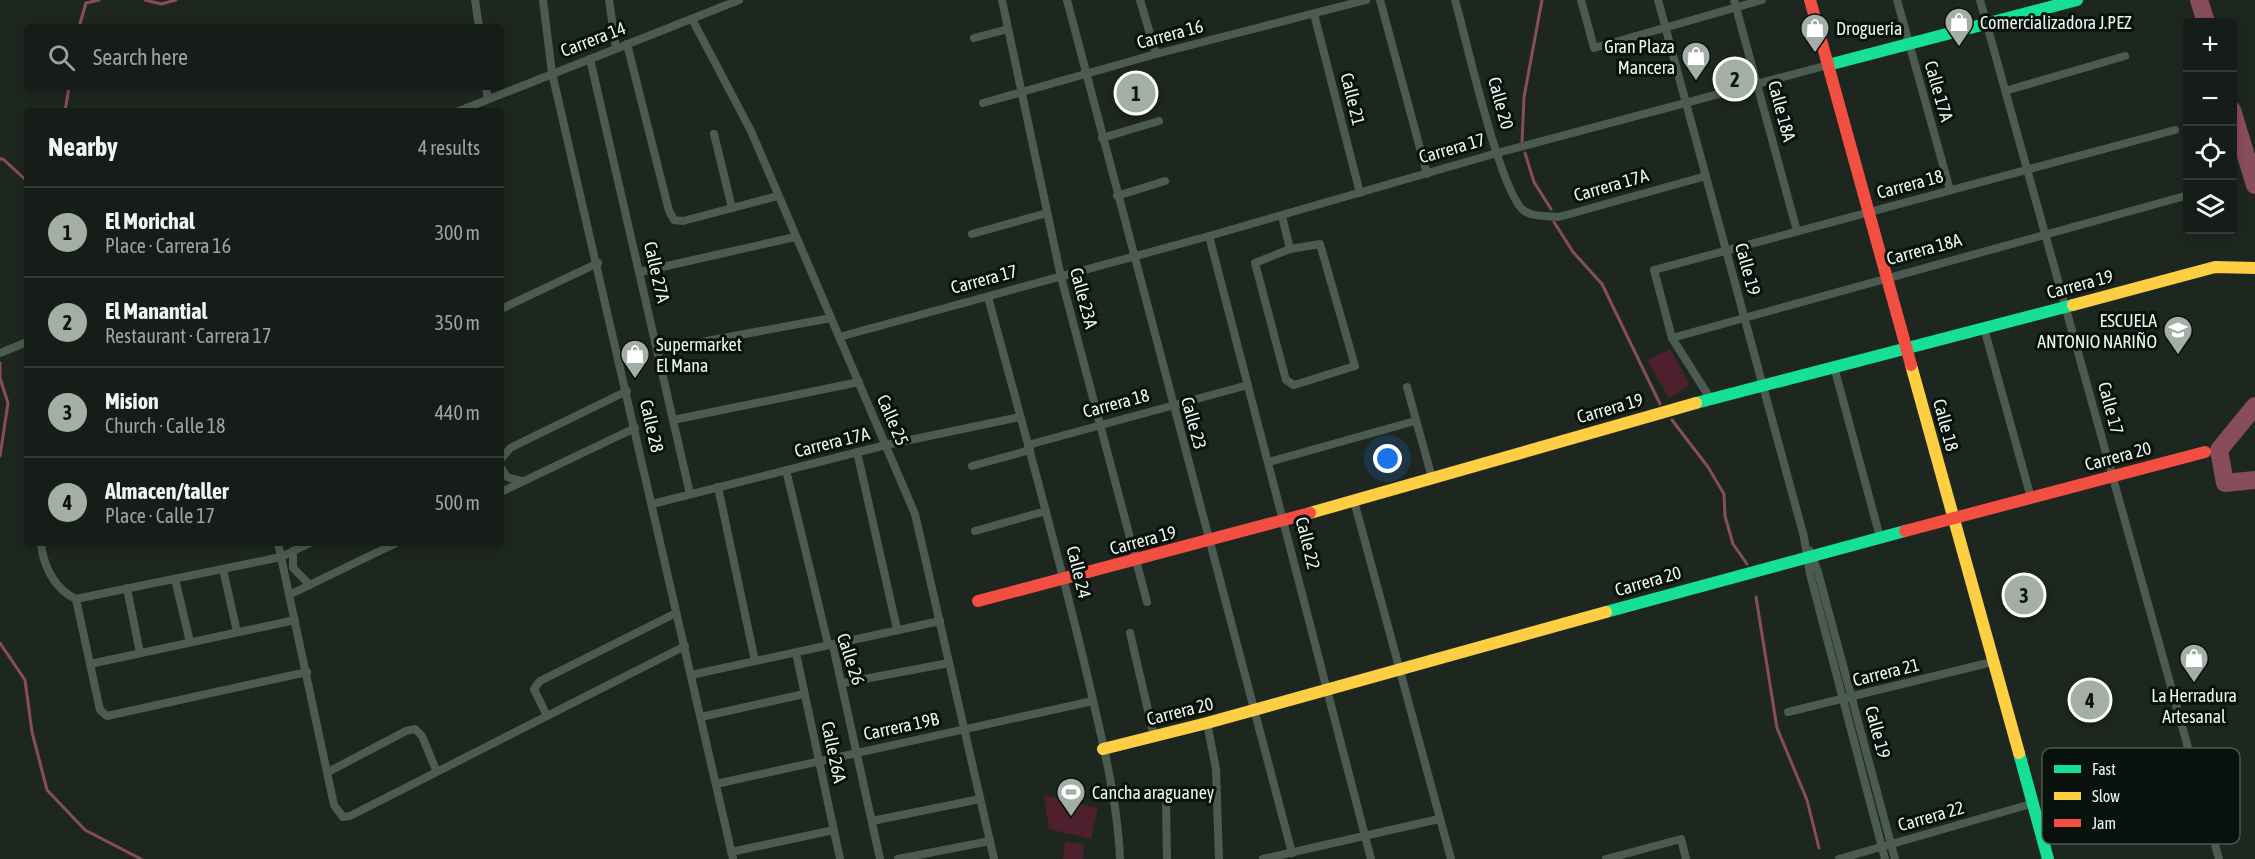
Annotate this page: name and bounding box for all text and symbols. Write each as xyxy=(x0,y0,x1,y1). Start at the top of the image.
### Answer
shop icon: Comercializadora J.PEZ xyxy=(1943,6,1975,48)
shop icon: Droguería xyxy=(1799,12,1831,54)
place label: Comercializadora J.PEZ xyxy=(1980,12,2132,33)
street label: Carrera 16 xyxy=(1134,15,1206,53)
street label: Carrera 14 xyxy=(558,17,628,61)
place label: Droguería xyxy=(1836,18,1902,39)
map controls xyxy=(2183,18,2237,234)
button: + xyxy=(2183,18,2237,72)
search box xyxy=(24,24,504,90)
place label: Gran Plaza Mancera xyxy=(1604,36,1675,78)
shop icon: Gran Plaza Mancera xyxy=(1680,40,1712,82)
icon: search xyxy=(45,41,78,74)
text: Search here xyxy=(93,44,188,70)
pin: 2 xyxy=(1716,56,1754,101)
street label: Calle 17A xyxy=(1920,58,1958,124)
pin: 1 xyxy=(1116,70,1156,116)
street label: Calle 21 xyxy=(1336,71,1370,127)
button: − xyxy=(2183,72,2237,126)
street label: Calle 20 xyxy=(1484,74,1518,132)
street label: Calle 18A xyxy=(1764,78,1800,144)
button: locate xyxy=(2183,126,2237,180)
street label: Carrera 17 xyxy=(1416,129,1488,167)
text: Nearby xyxy=(48,132,118,162)
text: 4 results xyxy=(418,136,480,159)
street label: Carrera 17A xyxy=(1571,164,1651,206)
street label: Carrera 18 xyxy=(1874,165,1946,203)
button: layers xyxy=(2183,180,2237,234)
text: El Morichal xyxy=(105,208,195,234)
text: 1 xyxy=(63,221,72,244)
text: 300 m xyxy=(435,221,480,244)
street label: Carrera 18A xyxy=(1884,229,1964,269)
text: Place · Carrera 16 xyxy=(105,234,231,257)
street label: Calle 27A xyxy=(640,239,674,305)
street label: Calle 19 xyxy=(1731,240,1765,298)
street label: Carrera 17 xyxy=(948,260,1020,298)
street label: Calle 23A xyxy=(1066,265,1102,331)
street label: Carrera 19 xyxy=(2044,265,2116,303)
text: El Manantial xyxy=(105,298,207,324)
place label: ESCUELA ANTONIO NARIÑO xyxy=(2037,310,2157,352)
text: 2 xyxy=(63,311,72,334)
text: 350 m xyxy=(435,311,480,334)
school or university icon: ESCUELA ANTONIO NARIÑO xyxy=(2162,314,2194,356)
text: Restaurant · Carrera 17 xyxy=(105,324,271,347)
place label: Supermarket El Mana xyxy=(656,334,742,376)
shop icon: Supermarket El Mana xyxy=(619,338,651,380)
street label: Calle 17 xyxy=(2094,379,2128,437)
street label: Carrera 18 xyxy=(1080,384,1152,422)
text: Mision xyxy=(105,388,159,414)
street label: Carrera 19 xyxy=(1574,389,1646,427)
street label: Calle 25 xyxy=(873,391,913,449)
street label: Calle 23 xyxy=(1177,394,1211,452)
street label: Calle 18 xyxy=(1929,396,1963,454)
street label: Calle 28 xyxy=(636,398,668,454)
text: 3 xyxy=(63,401,72,424)
text: 440 m xyxy=(435,401,480,424)
text: Church · Calle 18 xyxy=(105,414,225,437)
street label: Carrera 17A xyxy=(792,422,872,461)
street label: Carrera 20 xyxy=(2082,437,2154,475)
your location xyxy=(1373,444,1402,473)
text: Almacen/taller xyxy=(105,478,228,504)
text: 4 xyxy=(63,491,72,514)
text: 500 m xyxy=(435,491,480,514)
text: Place · Calle 17 xyxy=(105,504,215,527)
street label: Calle 22 xyxy=(1291,515,1325,571)
street label: Carrera 19 xyxy=(1107,521,1179,559)
street label: Calle 24 xyxy=(1062,544,1096,600)
street label: Carrera 20 xyxy=(1612,562,1684,600)
pin: 3 xyxy=(2004,572,2044,618)
street label: Calle 26 xyxy=(833,630,869,688)
shop icon: La Herradura Artesanal xyxy=(2178,642,2210,684)
street label: Carrera 21 xyxy=(1850,654,1922,690)
pin: 4 xyxy=(2070,678,2110,722)
place label: La Herradura Artesanal xyxy=(2151,685,2237,727)
street label: Carrera 20 xyxy=(1144,693,1216,729)
street label: Calle 19 xyxy=(1861,703,1895,761)
street label: Carrera 19B xyxy=(861,708,941,744)
street label: Calle 26A xyxy=(817,719,851,785)
legend xyxy=(2042,748,2240,844)
text: Fast xyxy=(2092,760,2116,778)
sports icon: Cancha araguaney xyxy=(1055,776,1087,818)
place label: Cancha araguaney xyxy=(1092,782,1214,803)
text: Slow xyxy=(2092,787,2120,805)
street label: Carrera 22 xyxy=(1895,797,1967,835)
text: Jam xyxy=(2092,814,2116,832)

